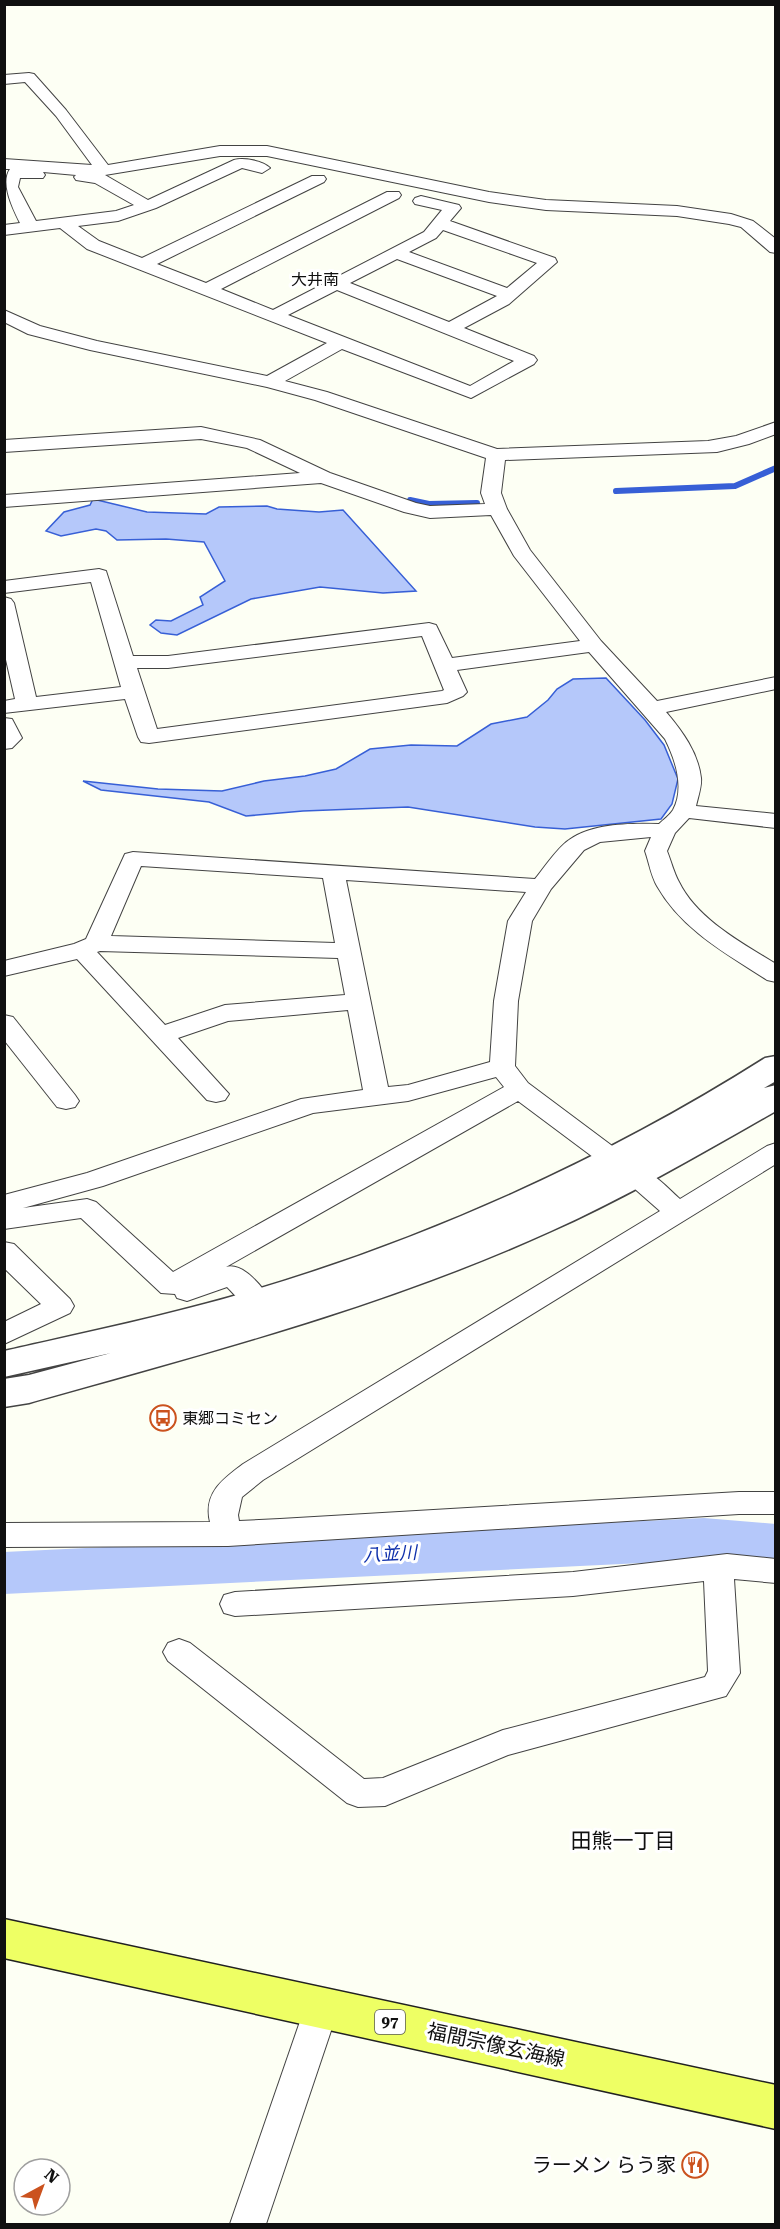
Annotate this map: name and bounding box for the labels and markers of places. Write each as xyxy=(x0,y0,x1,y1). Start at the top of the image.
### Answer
bus stop icon: 東郷コミセン xyxy=(148,1403,178,1433)
place label: 東郷コミセン xyxy=(182,1409,278,1428)
restaurant icon: ラーメン らう家 xyxy=(680,2150,710,2180)
place label: ラーメン らう家 xyxy=(532,2153,676,2177)

